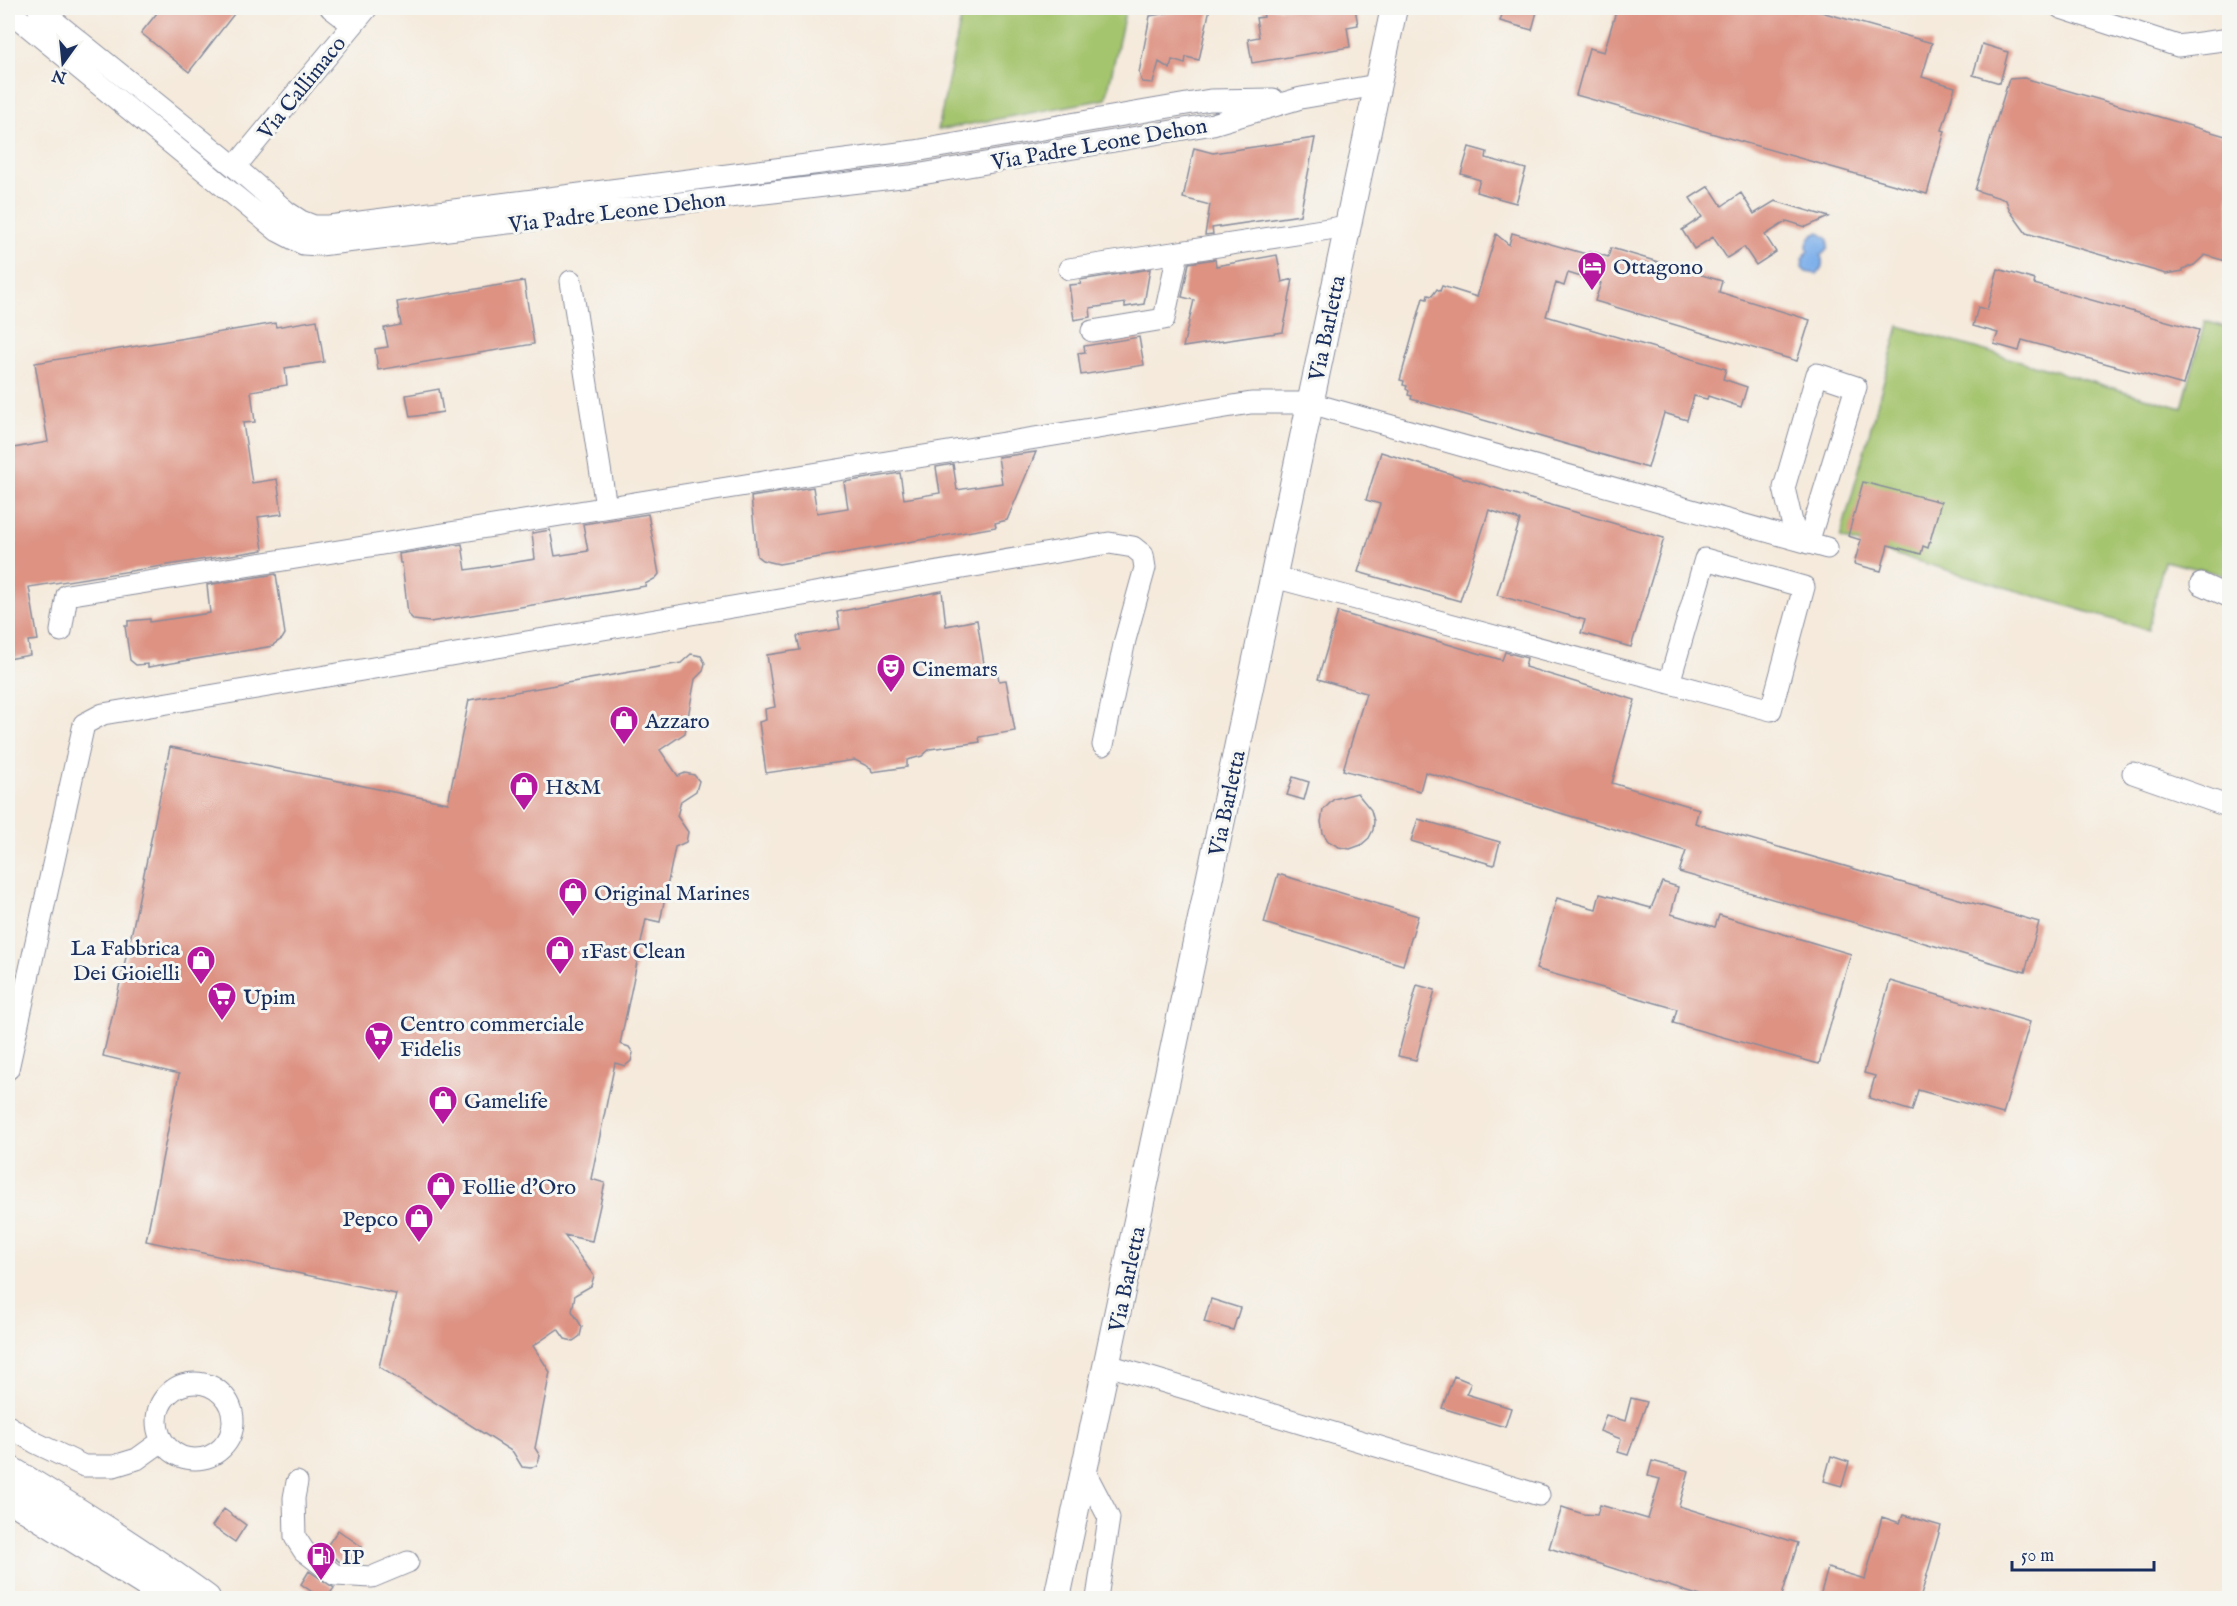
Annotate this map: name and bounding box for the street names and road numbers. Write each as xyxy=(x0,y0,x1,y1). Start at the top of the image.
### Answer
street label: Via Callimaco xyxy=(252,31,353,147)
street label: Via Padre Leone Dehon xyxy=(988,112,1210,178)
street label: Via Padre Leone Dehon xyxy=(506,186,728,240)
street label: Via Barletta xyxy=(1303,273,1353,385)
street label: Via Barletta xyxy=(1203,748,1253,860)
street label: Via Barletta xyxy=(1103,1224,1153,1336)

